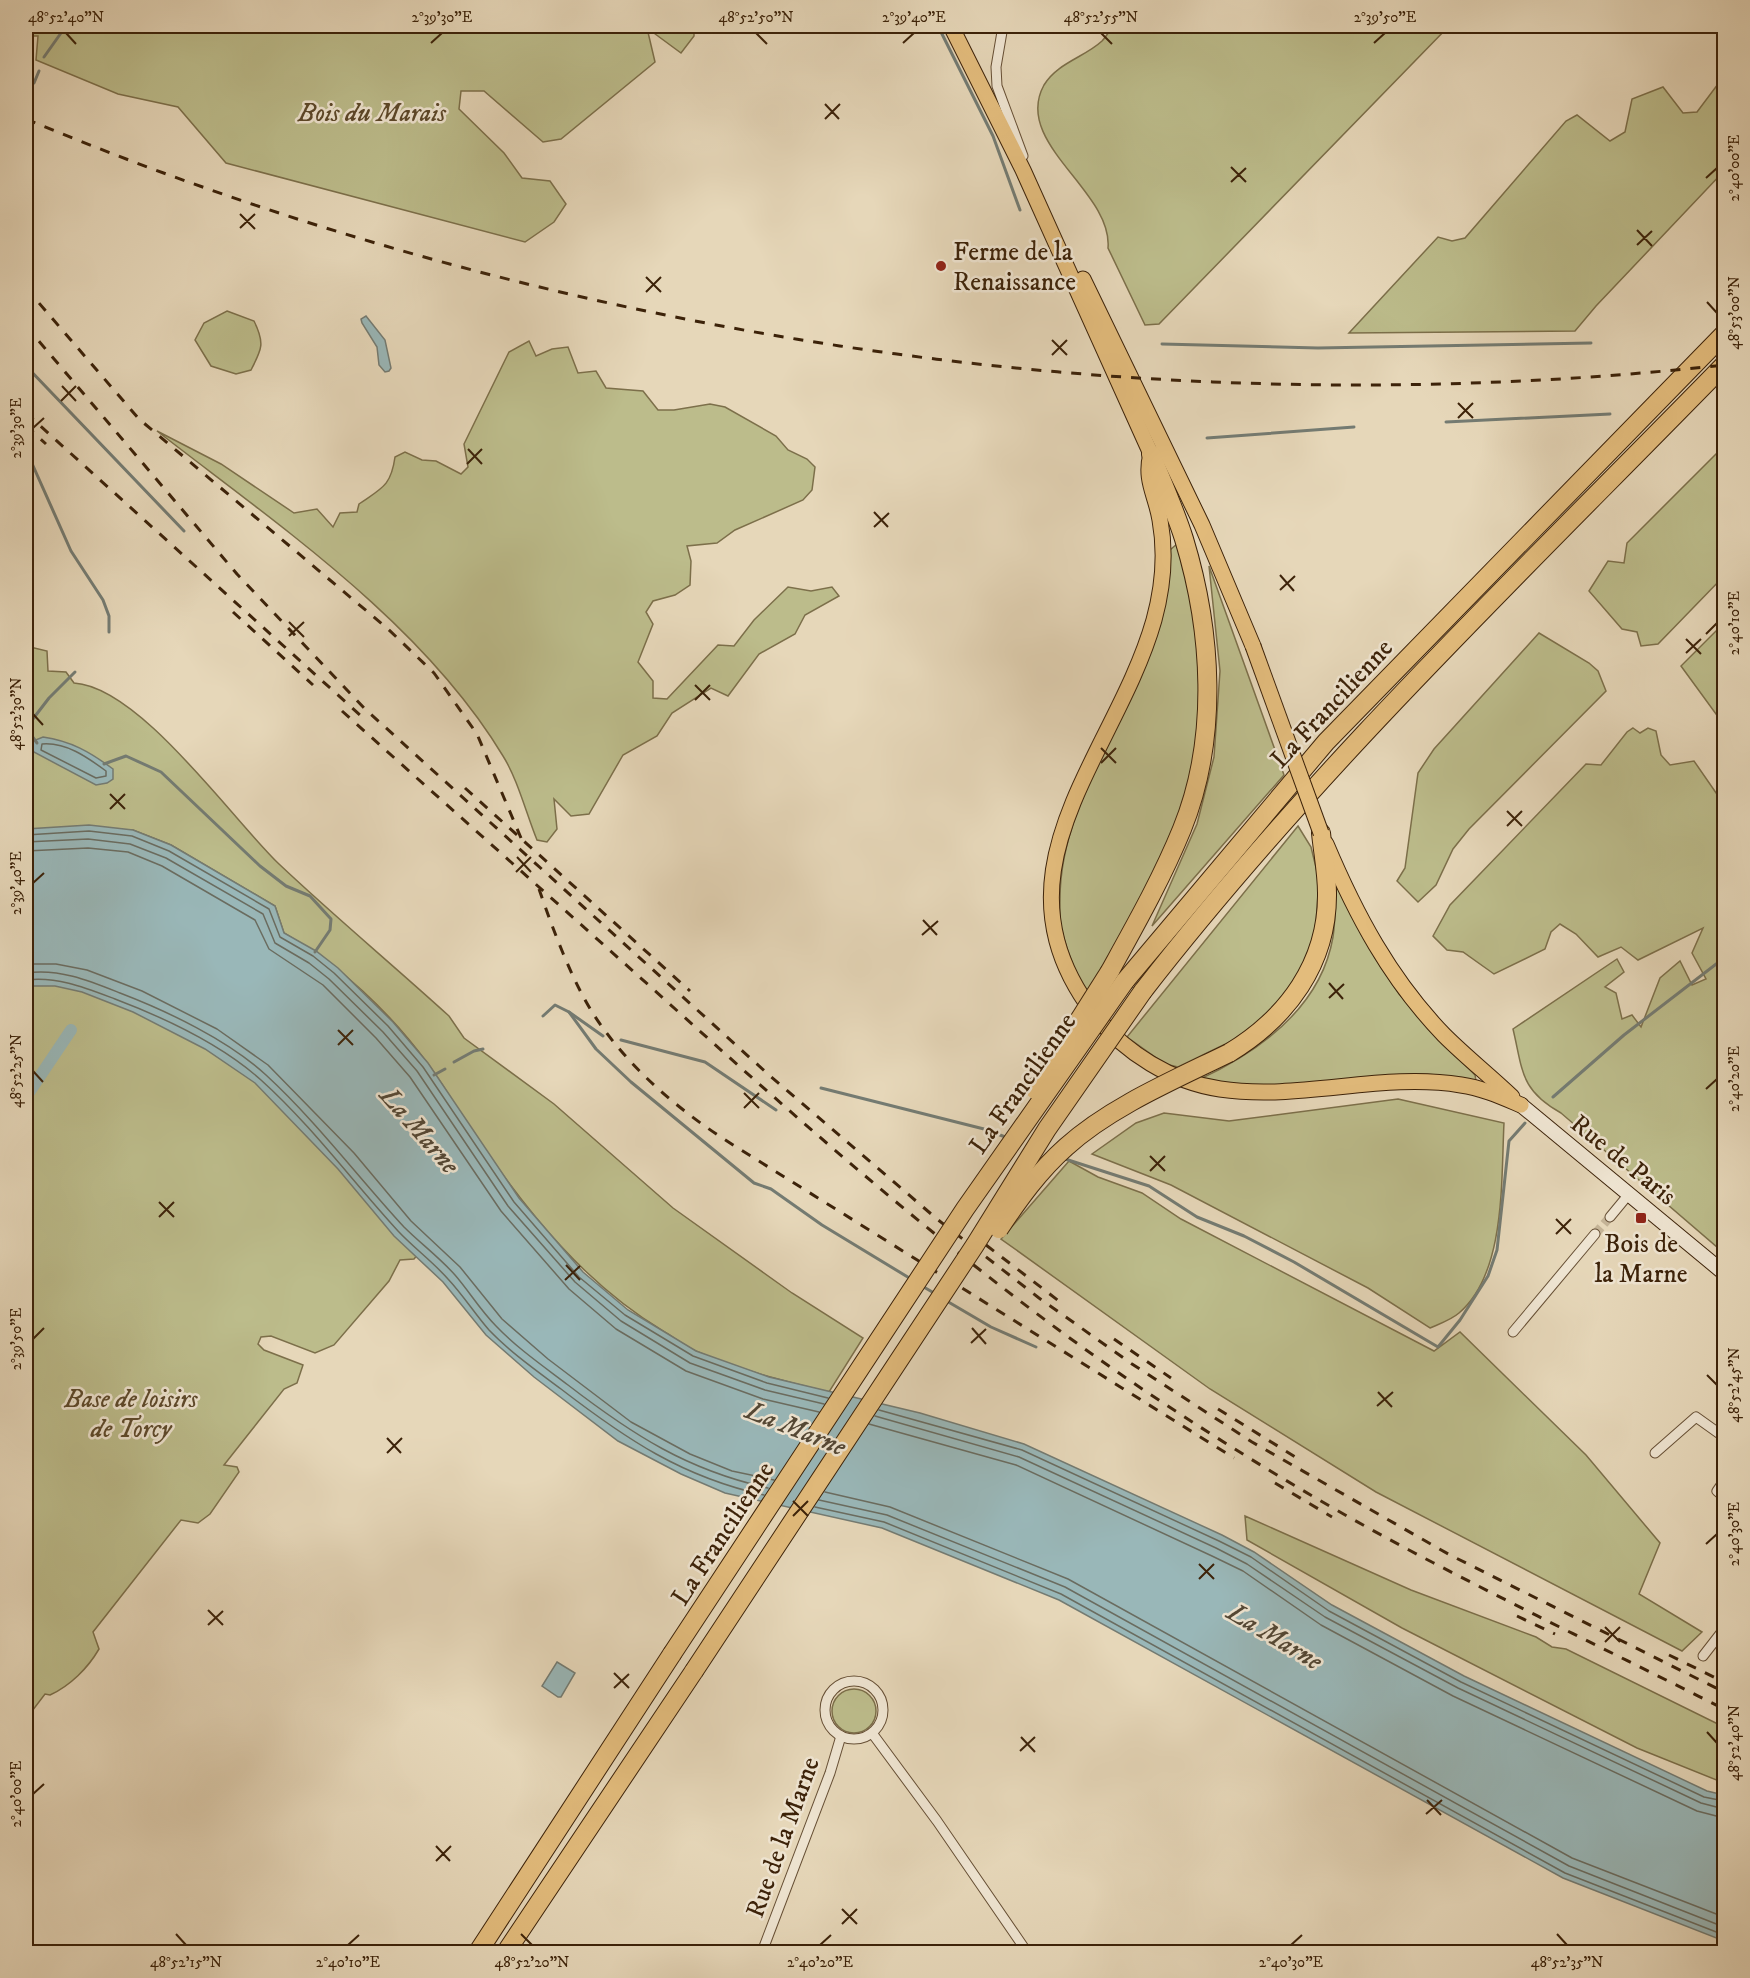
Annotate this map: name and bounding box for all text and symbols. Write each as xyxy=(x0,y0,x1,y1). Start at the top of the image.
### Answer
text: 48°52'40"N xyxy=(28,8,104,27)
text: 2°39'30"E xyxy=(412,8,473,27)
text: 48°52'50"N xyxy=(719,8,793,27)
text: 2°39'40"E xyxy=(882,8,946,27)
text: 48°52'55"N xyxy=(1064,8,1138,27)
text: 2°39'50"E xyxy=(1354,8,1417,27)
park label: Bois du Marais xyxy=(297,97,447,130)
text: 2°40'00"E xyxy=(1725,134,1744,201)
place label: Ferme de la Renaissance xyxy=(953,236,1076,299)
marker: Ferme de la Renaissance xyxy=(934,259,948,273)
text: 48°53'00"N xyxy=(1725,276,1744,350)
text: 2°39'30"E xyxy=(7,397,26,458)
text: 2°40'10"E xyxy=(1725,590,1744,655)
street label: La Francilienne xyxy=(1264,632,1401,776)
text: 48°52'30"N xyxy=(7,677,26,751)
text: 2°39'40"E xyxy=(7,851,26,915)
street label: La Francilienne xyxy=(962,1007,1084,1161)
text: 48°52'25"N xyxy=(7,1034,26,1108)
text: 2°40'20"E xyxy=(1725,1046,1744,1112)
water label: La Marne xyxy=(371,1078,467,1182)
street label: Rue de Paris xyxy=(1563,1107,1683,1213)
marker: Bois de la Marne xyxy=(1634,1211,1648,1225)
place label: Bois de la Marne xyxy=(1594,1228,1688,1291)
text: 2°39'50"E xyxy=(7,1307,26,1370)
text: 48°52'45"N xyxy=(1725,1347,1744,1423)
park label: Base de loisirs de Torcy xyxy=(63,1383,199,1446)
water label: La Marne xyxy=(739,1393,851,1465)
street label: La Francilienne xyxy=(664,1456,782,1612)
text: 2°40'30"E xyxy=(1725,1501,1744,1566)
water label: La Marne xyxy=(1219,1594,1329,1679)
text: 48°52'40"N xyxy=(1725,1705,1744,1781)
street label: Rue de la Marne xyxy=(739,1753,828,1922)
text: 2°40'00"E xyxy=(7,1760,26,1827)
text: 48°52'15"N xyxy=(150,1953,222,1972)
text: 2°40'10"E xyxy=(316,1953,381,1972)
text: 48°52'20"N xyxy=(495,1953,569,1972)
text: 2°40'20"E xyxy=(787,1953,853,1972)
text: 2°40'30"E xyxy=(1259,1953,1324,1972)
text: 48°52'35"N xyxy=(1531,1953,1603,1972)

